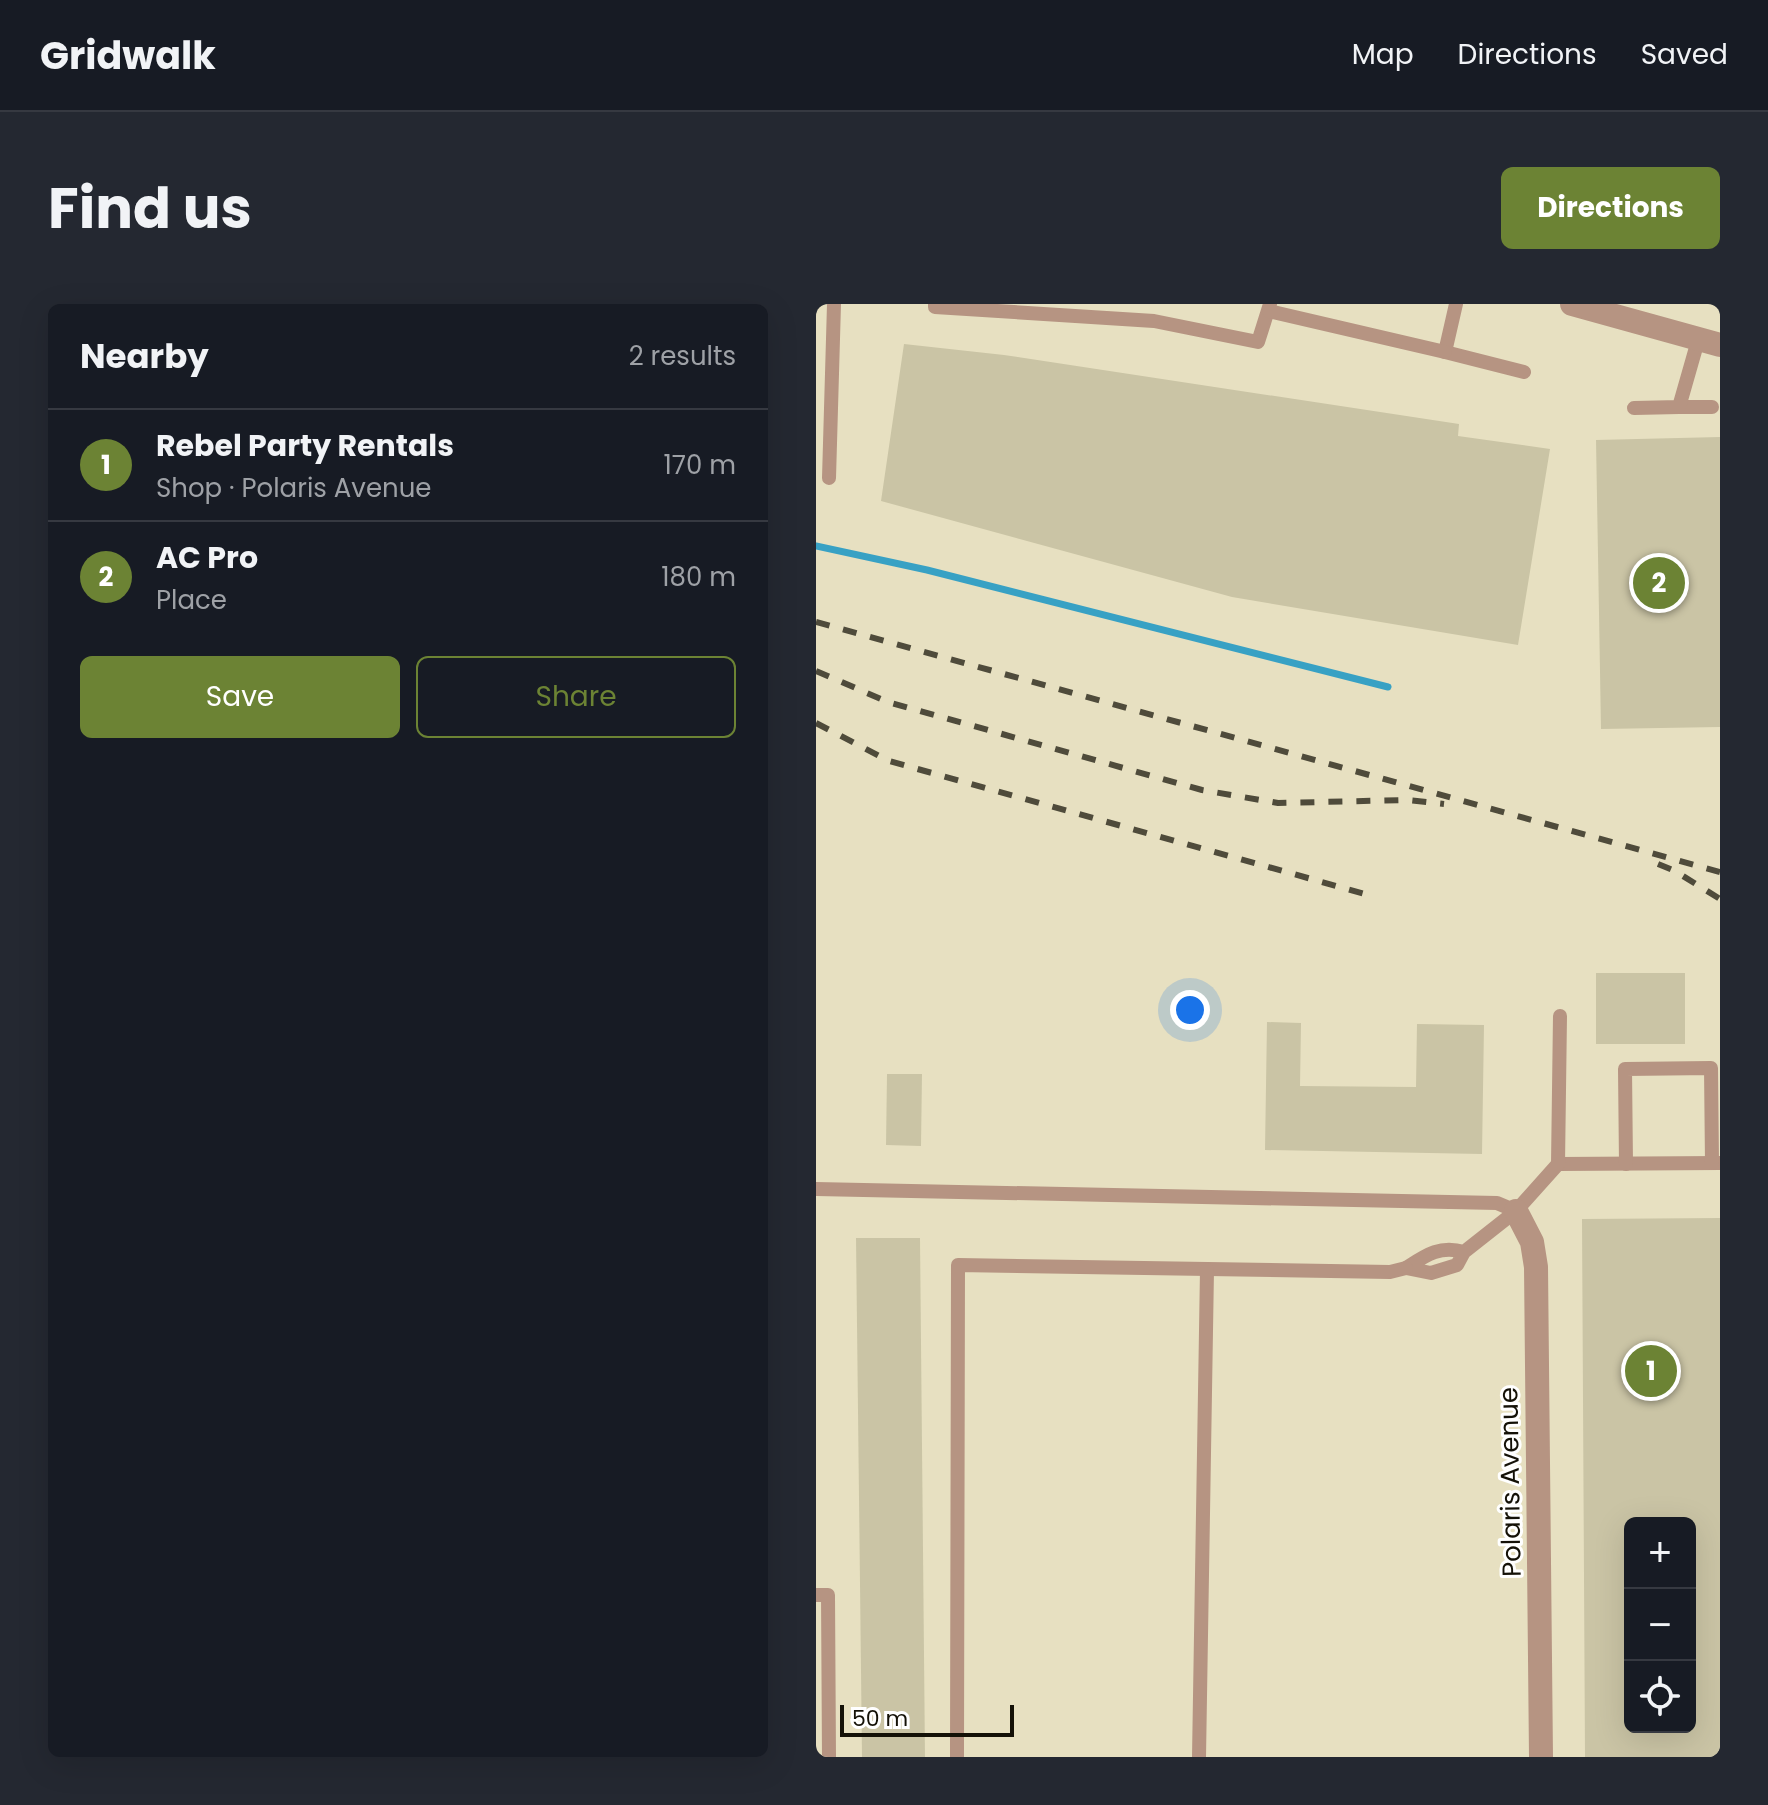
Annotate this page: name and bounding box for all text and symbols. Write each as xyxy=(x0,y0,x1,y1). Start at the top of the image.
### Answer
text: Gridwalk xyxy=(40,29,216,82)
text: Map xyxy=(1352,35,1414,74)
text: Directions xyxy=(1458,35,1597,74)
text: Saved xyxy=(1641,35,1728,74)
button: Directions xyxy=(1501,167,1720,249)
text: Find us xyxy=(48,169,252,248)
text: Nearby xyxy=(80,332,209,380)
text: 2 results xyxy=(629,338,736,374)
text: Rebel Party Rentals xyxy=(156,424,454,467)
text: 1 xyxy=(101,447,111,483)
text: 170 m xyxy=(663,447,736,483)
text: Shop · Polaris Avenue xyxy=(156,470,431,506)
text: AC Pro xyxy=(156,536,258,579)
pin: 2 xyxy=(1633,553,1685,613)
text: 2 xyxy=(99,559,113,595)
text: 180 m xyxy=(661,559,736,595)
text: Place xyxy=(156,582,227,618)
button: Save xyxy=(80,656,400,738)
button: Share xyxy=(416,656,736,738)
your location xyxy=(1170,990,1210,1030)
pin: 1 xyxy=(1625,1341,1677,1401)
street label: Polaris Avenue xyxy=(1490,1387,1530,1577)
map controls xyxy=(1624,1517,1696,1733)
button: + xyxy=(1624,1517,1696,1589)
button: − xyxy=(1624,1589,1696,1661)
button: locate xyxy=(1624,1661,1696,1733)
scale bar xyxy=(840,1701,1014,1737)
text: 50 m xyxy=(852,1703,908,1734)

